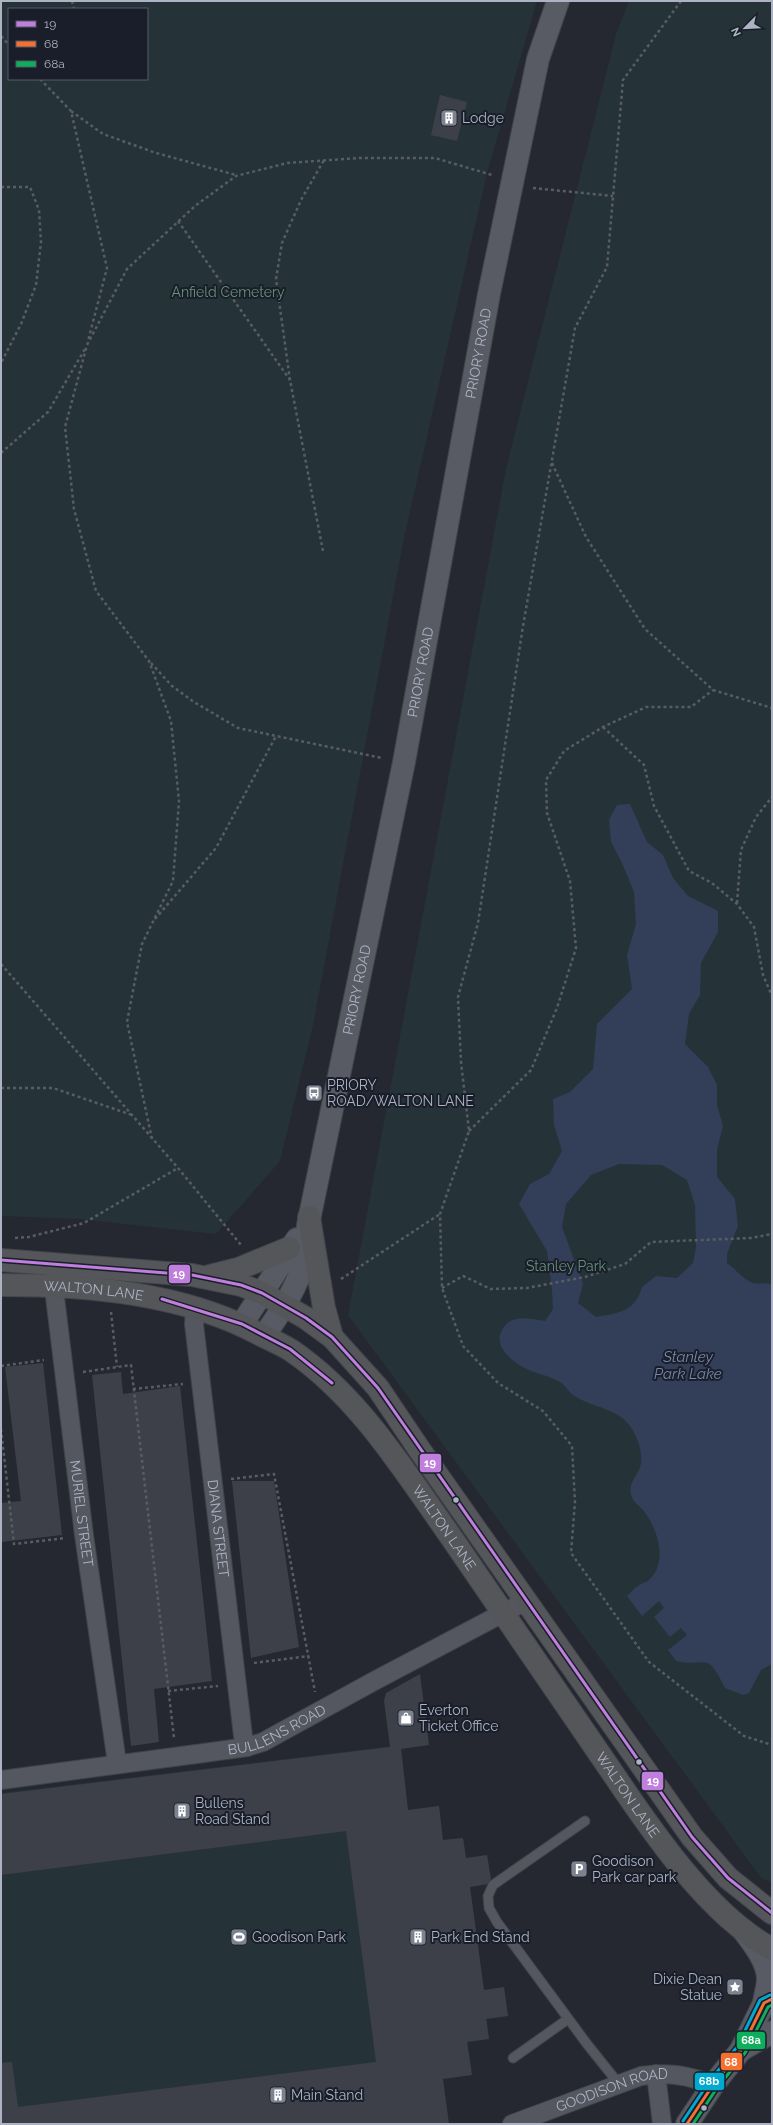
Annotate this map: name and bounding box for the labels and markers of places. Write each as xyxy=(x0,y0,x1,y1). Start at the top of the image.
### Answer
building icon: Lodge xyxy=(439,108,459,128)
place label: Lodge xyxy=(462,110,504,126)
place label: PRIORY ROAD/WALTON LANE xyxy=(327,1077,474,1109)
bus stop icon: PRIORY ROAD/WALTON LANE xyxy=(304,1083,324,1103)
unlabelled marker xyxy=(451,1495,461,1505)
place label: Everton Ticket Office xyxy=(419,1702,498,1734)
shop icon: Everton Ticket Office xyxy=(396,1708,416,1728)
unlabelled marker xyxy=(634,1757,644,1767)
place label: Bullens Road Stand xyxy=(195,1795,270,1827)
building icon: Bullens Road Stand xyxy=(172,1801,192,1821)
place label: Goodison Park car park xyxy=(592,1853,677,1885)
parking icon: Goodison Park car park xyxy=(569,1859,589,1879)
sports icon: Goodison Park xyxy=(229,1927,249,1947)
building icon: Park End Stand xyxy=(408,1927,428,1947)
place label: Goodison Park xyxy=(252,1929,346,1945)
place label: Park End Stand xyxy=(431,1929,530,1945)
place label: Dixie Dean Statue xyxy=(653,1971,722,2003)
place icon: Dixie Dean Statue xyxy=(725,1977,745,1997)
building icon: Main Stand xyxy=(268,2085,288,2105)
place label: Main Stand xyxy=(291,2087,363,2103)
unlabelled marker xyxy=(699,2103,709,2113)

